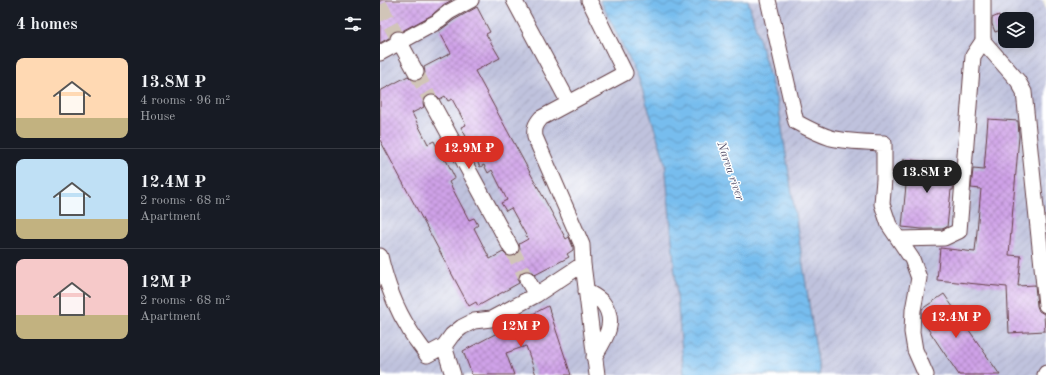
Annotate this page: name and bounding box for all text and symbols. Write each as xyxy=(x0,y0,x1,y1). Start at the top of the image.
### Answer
map controls xyxy=(998,12,1034,48)
button: layers xyxy=(998,12,1034,48)
icon: filters xyxy=(342,13,364,35)
text: 4 homes xyxy=(16,16,78,33)
icon: home xyxy=(48,74,96,122)
text: 13.8M ₽ xyxy=(140,74,206,91)
text: 4 rooms · 96 m² xyxy=(140,94,230,107)
text: House xyxy=(140,110,175,123)
pin: 12.9M ₽ xyxy=(432,136,506,170)
water label: Narva river xyxy=(714,139,746,203)
text: 12.9M ₽ xyxy=(444,142,494,155)
pin: 13.8M ₽ xyxy=(890,160,964,194)
text: 13.8M ₽ xyxy=(902,166,952,179)
text: 12.4M ₽ xyxy=(140,174,206,191)
icon: home xyxy=(48,175,96,223)
text: 2 rooms · 68 m² xyxy=(140,194,230,207)
text: Apartment xyxy=(140,210,201,223)
text: 12M ₽ xyxy=(140,274,192,291)
icon: home xyxy=(48,275,96,323)
text: 2 rooms · 68 m² xyxy=(140,294,230,307)
pin: 12.4M ₽ xyxy=(919,305,993,339)
text: Apartment xyxy=(140,310,201,323)
text: 12.4M ₽ xyxy=(931,311,981,324)
pin: 12M ₽ xyxy=(493,314,549,348)
text: 12M ₽ xyxy=(501,320,541,333)

